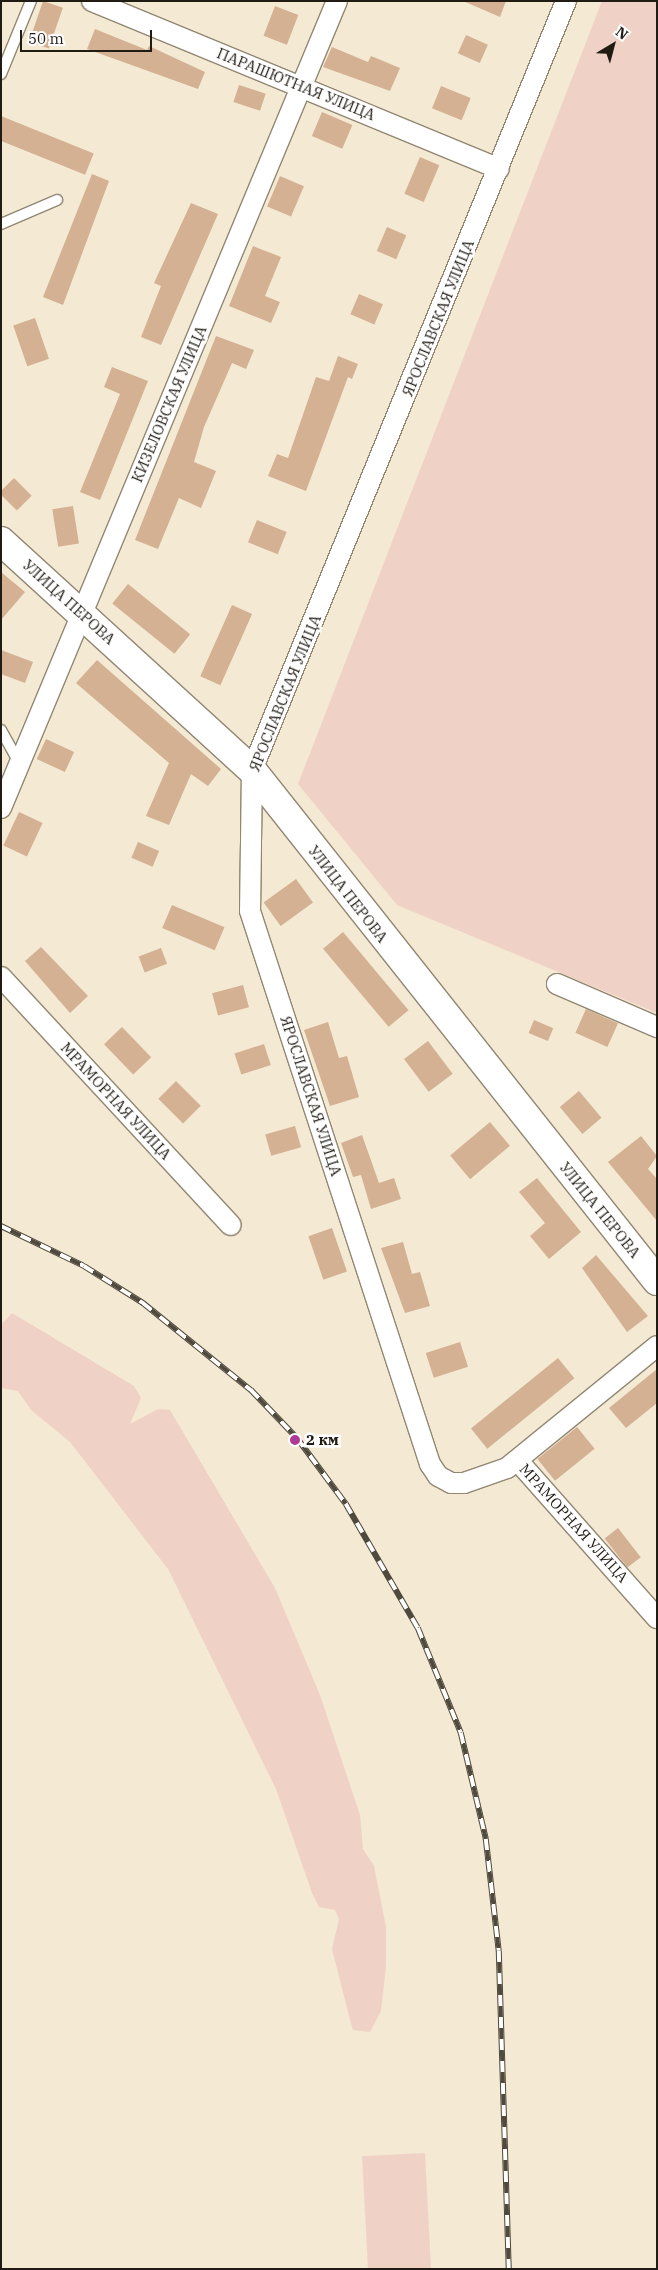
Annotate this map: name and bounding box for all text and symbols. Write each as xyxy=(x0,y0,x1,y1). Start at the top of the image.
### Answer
scale bar xyxy=(22,20,155,52)
north arrow xyxy=(588,20,638,70)
text: N xyxy=(612,22,632,44)
text: 50 m xyxy=(28,29,64,48)
street label: ПАРАШЮТНАЯ УЛИЦА xyxy=(214,44,378,124)
street label: ЯРОСЛАВСКАЯ УЛИЦА xyxy=(398,237,478,399)
street label: КИЗЕЛОВСКАЯ УЛИЦА xyxy=(128,323,210,485)
street label: УЛИЦА ПЕРОВА xyxy=(19,556,119,648)
street label: ЯРОСЛАВСКАЯ УЛИЦА xyxy=(245,612,325,774)
street label: УЛИЦА ПЕРОВА xyxy=(305,842,391,946)
street label: ЯРОСЛАВСКАЯ УЛИЦА xyxy=(277,1014,345,1178)
street label: МРАМОРНАЯ УЛИЦА xyxy=(57,1039,175,1163)
street label: УЛИЦА ПЕРОВА xyxy=(556,1159,644,1261)
place label: 2 км xyxy=(306,1431,339,1449)
marker: 2 км xyxy=(288,1433,302,1447)
street label: МРАМОРНАЯ УЛИЦА xyxy=(516,1460,632,1586)

